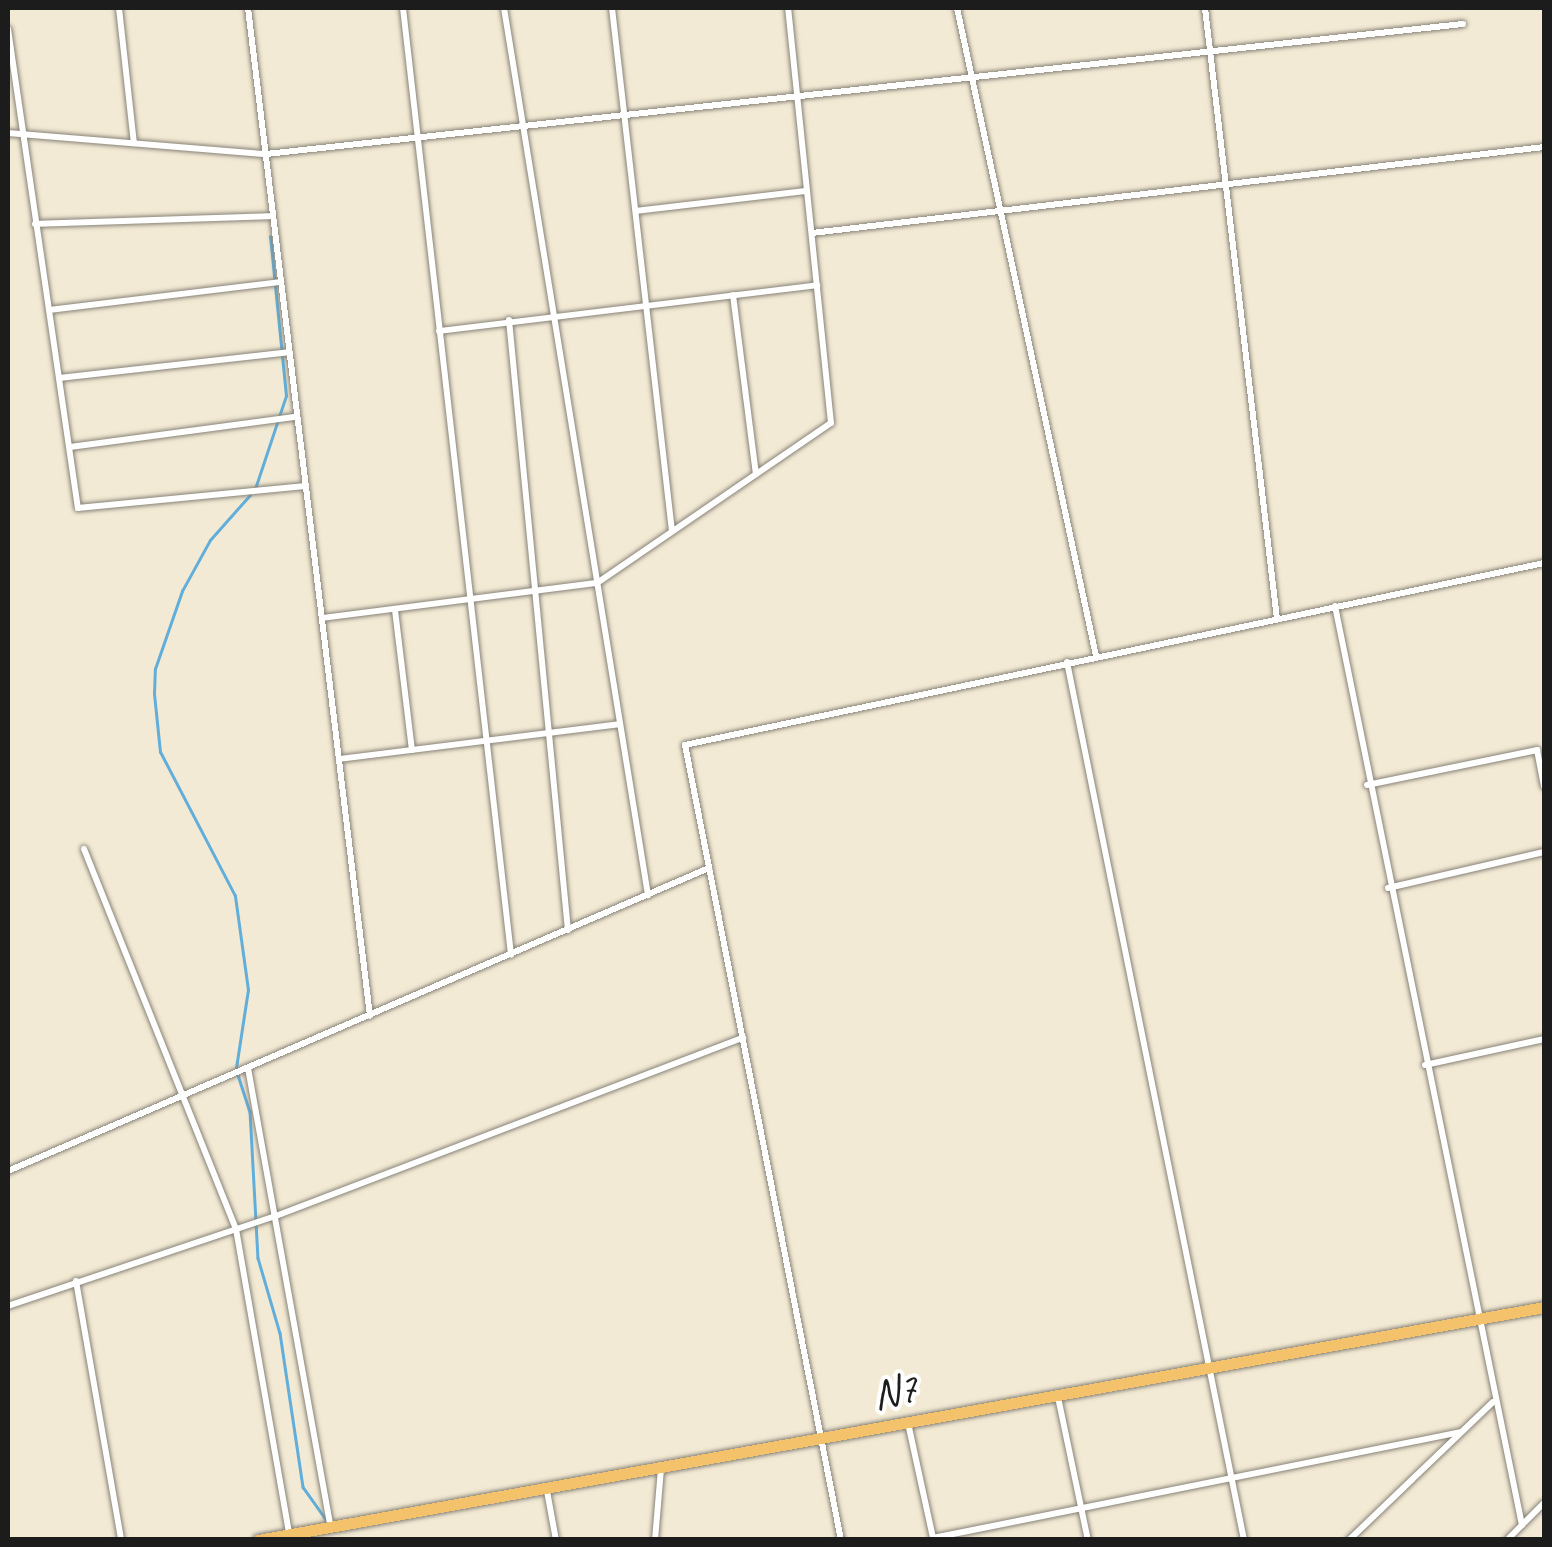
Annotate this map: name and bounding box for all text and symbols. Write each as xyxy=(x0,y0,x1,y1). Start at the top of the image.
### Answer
street label: N7 xyxy=(869,1363,921,1421)

